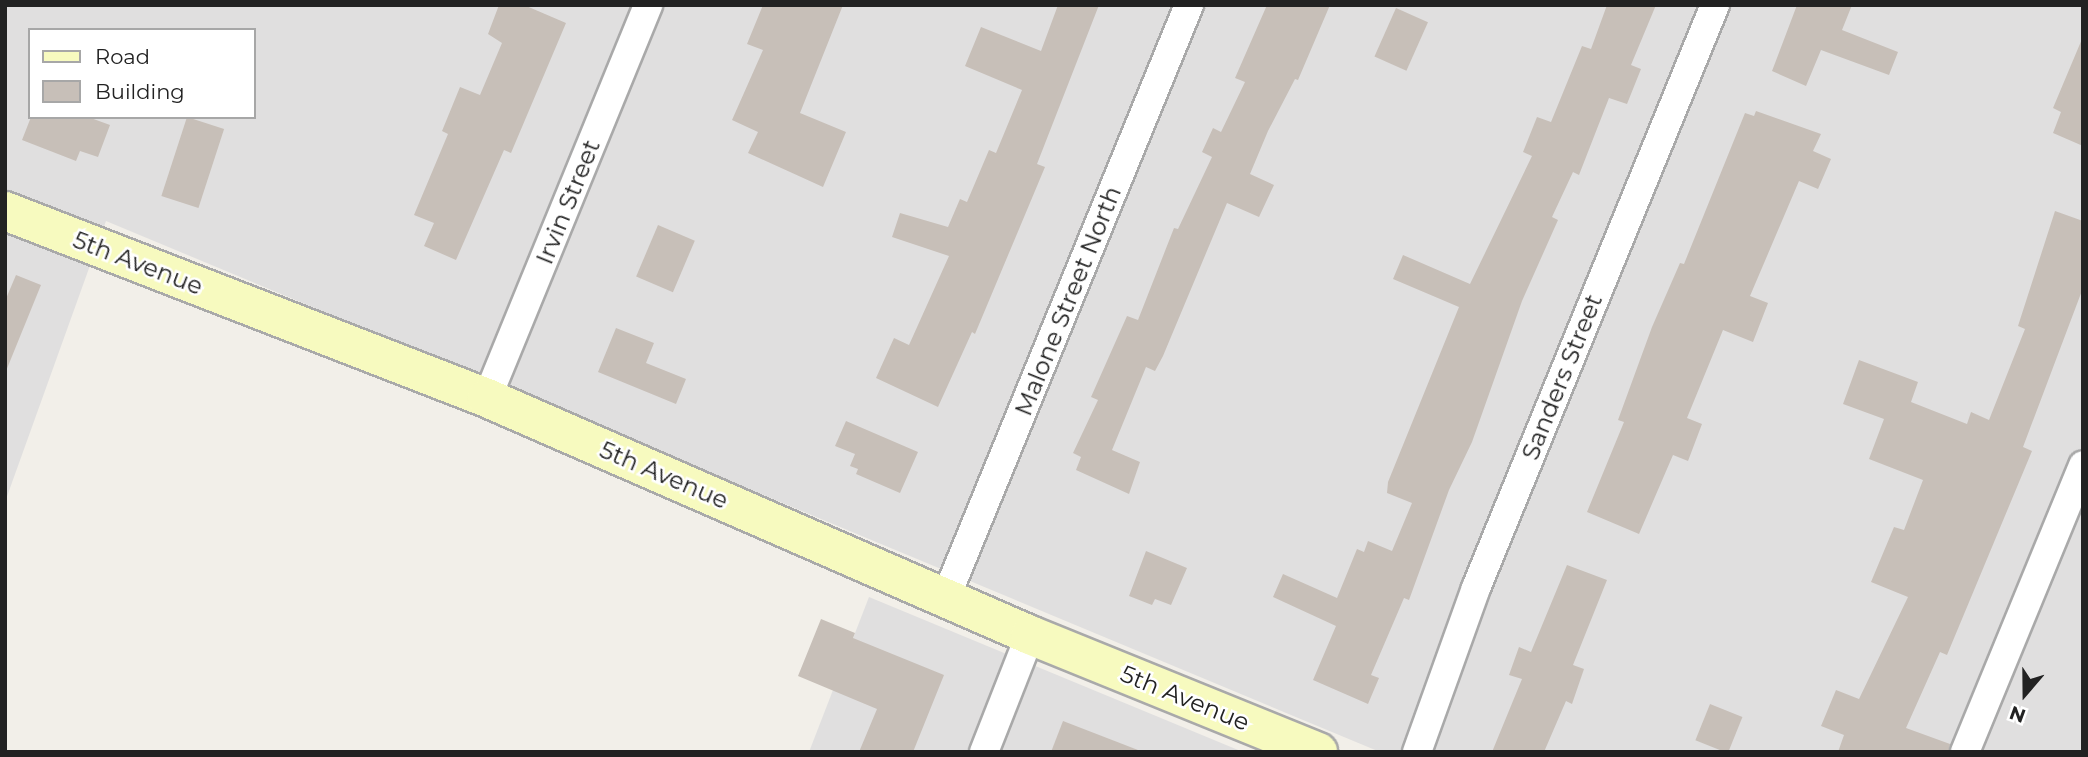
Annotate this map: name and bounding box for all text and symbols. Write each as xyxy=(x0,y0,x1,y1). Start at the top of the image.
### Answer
legend xyxy=(28,28,256,119)
text: Road xyxy=(95,44,150,69)
text: Building xyxy=(95,79,185,104)
street label: Irvin Street xyxy=(530,136,606,268)
street label: Malone Street North xyxy=(1009,182,1127,420)
street label: 5th Avenue xyxy=(69,225,207,301)
street label: Sanders Street xyxy=(1516,290,1608,464)
street label: 5th Avenue xyxy=(596,435,732,515)
street label: 5th Avenue xyxy=(1116,659,1254,737)
north arrow xyxy=(1990,659,2060,729)
text: N xyxy=(2007,701,2029,728)

